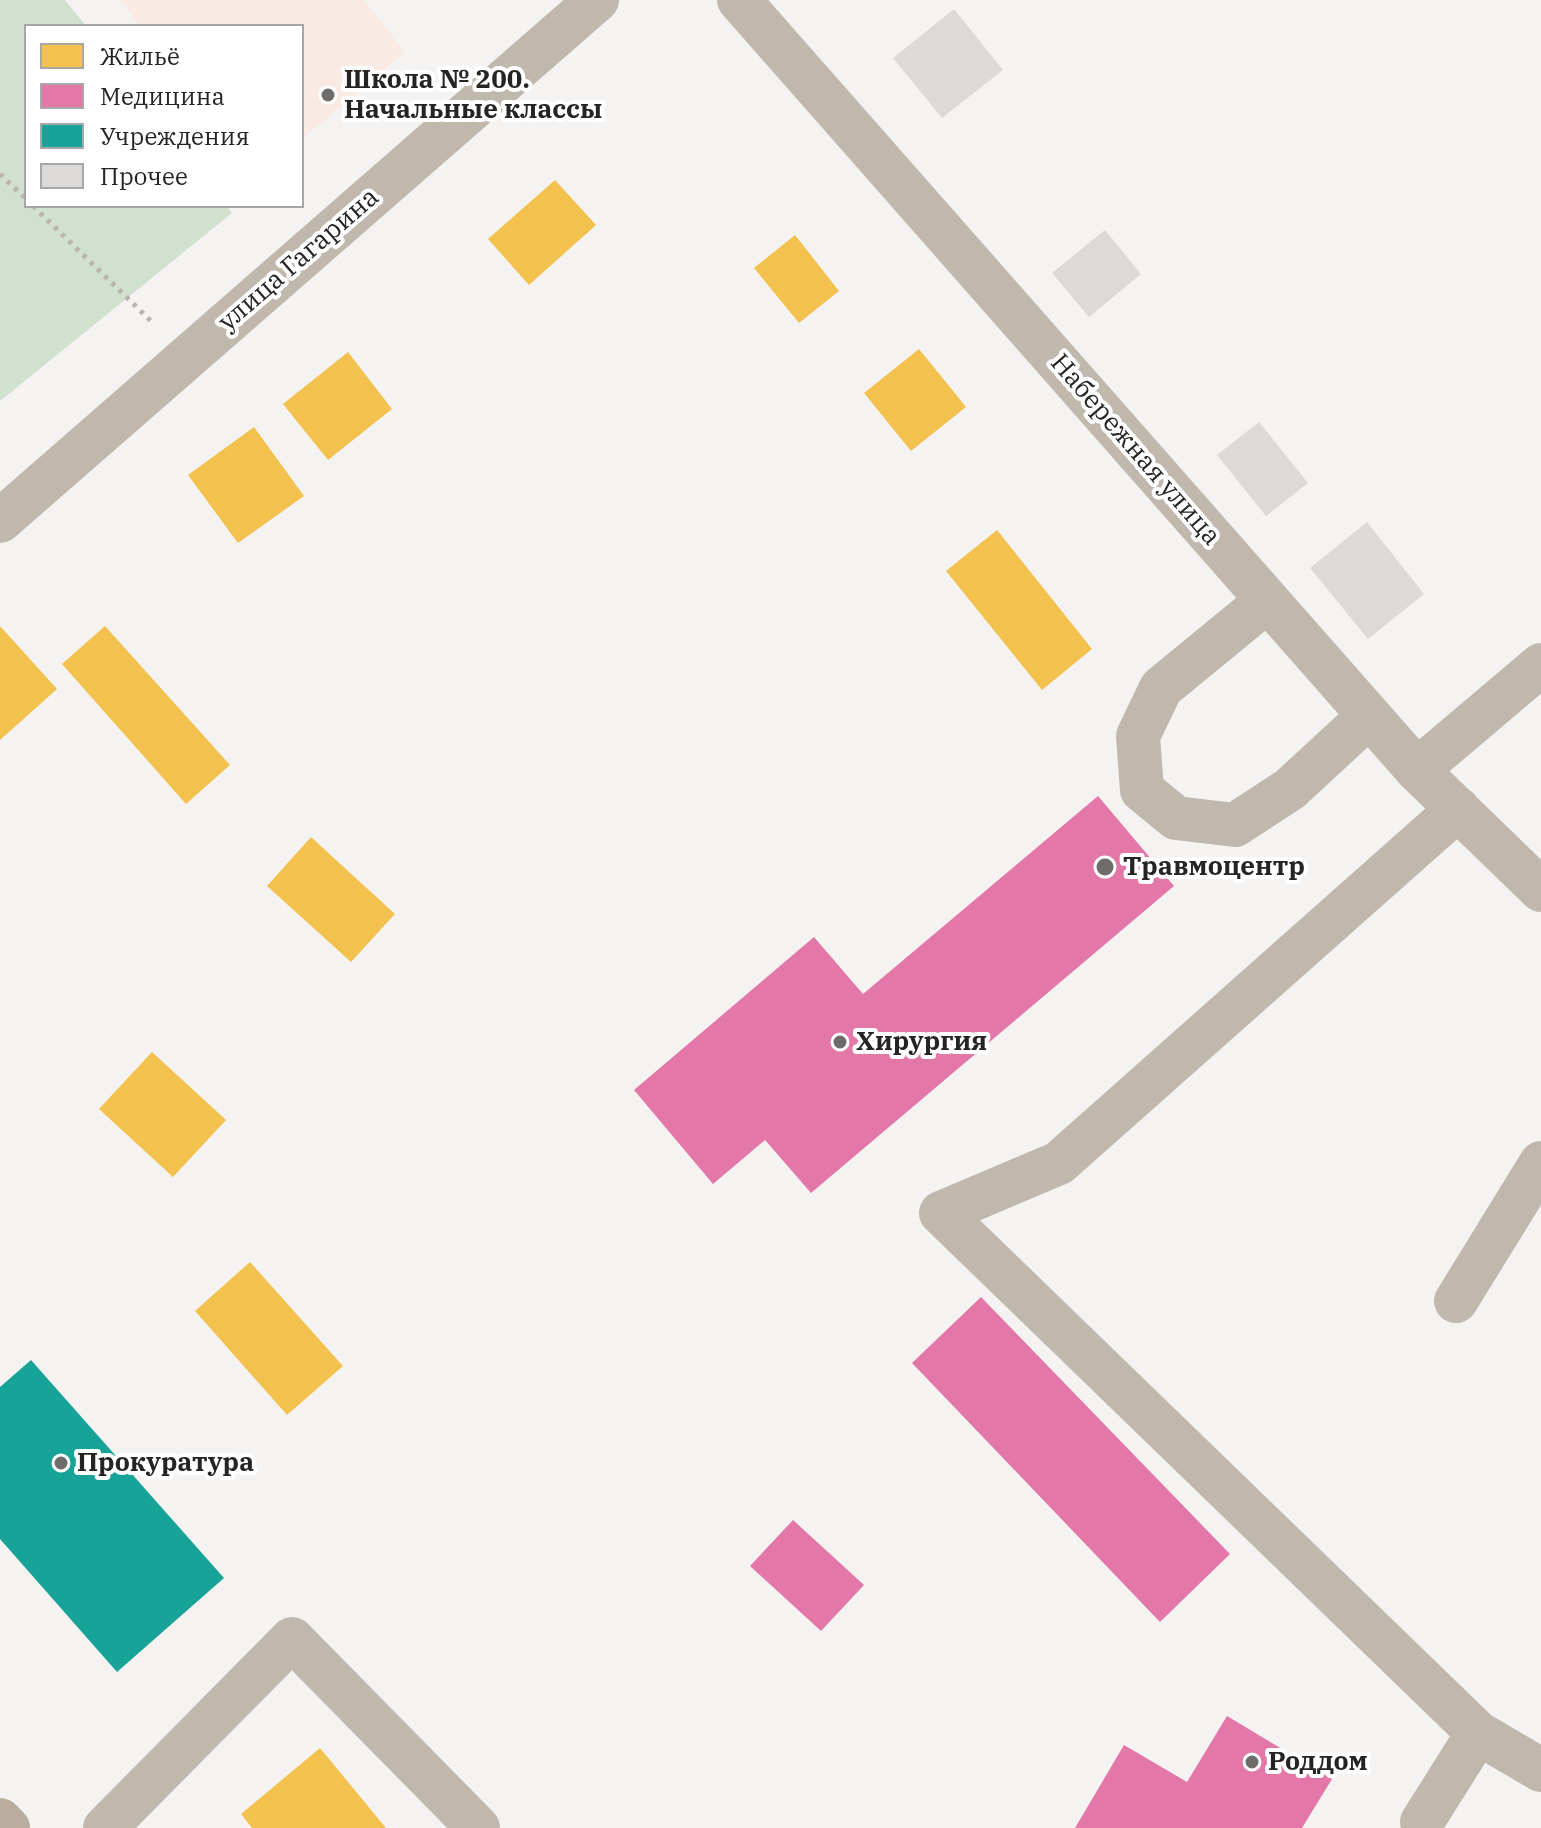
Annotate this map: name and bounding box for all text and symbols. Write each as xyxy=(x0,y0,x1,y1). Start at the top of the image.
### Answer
legend xyxy=(24,24,304,208)
text: Жильё xyxy=(100,40,180,72)
place label: Школа № 200. Начальные классы xyxy=(344,64,602,126)
text: Медицина xyxy=(100,80,225,112)
marker: Школа № 200. Начальные классы xyxy=(319,86,337,104)
text: Учреждения xyxy=(100,120,250,152)
text: Прочее xyxy=(100,160,188,192)
street label: улица Гагарина xyxy=(213,182,385,338)
street label: Набережная улица xyxy=(1043,348,1227,552)
place label: Травмоцентр xyxy=(1123,851,1305,883)
marker: Травмоцентр xyxy=(1094,856,1116,878)
place label: Хирургия xyxy=(856,1026,987,1058)
marker: Хирургия xyxy=(831,1033,849,1051)
place label: Прокуратура xyxy=(77,1447,254,1479)
marker: Прокуратура xyxy=(52,1454,70,1472)
place label: Роддом xyxy=(1268,1746,1368,1778)
marker: Роддом xyxy=(1243,1753,1261,1771)

